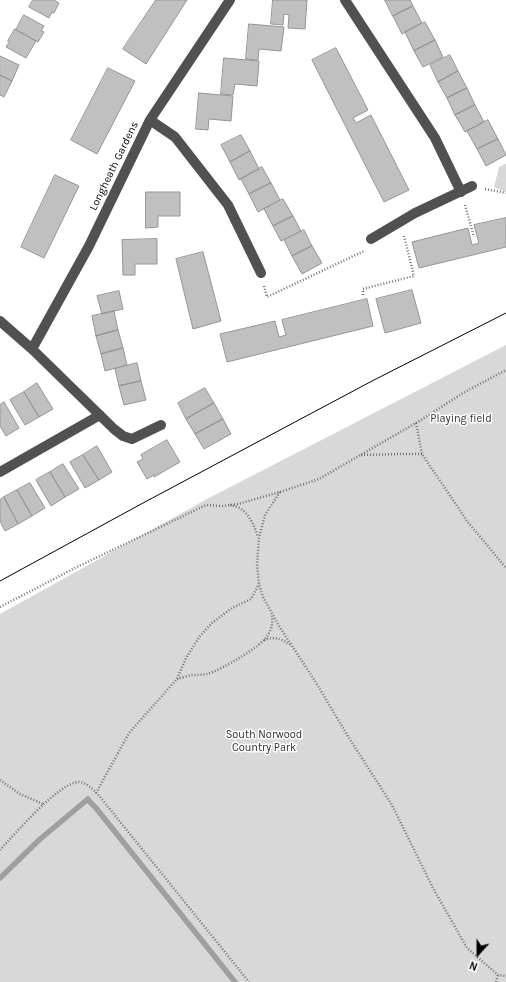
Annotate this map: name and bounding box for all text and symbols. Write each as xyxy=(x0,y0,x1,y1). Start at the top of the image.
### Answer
street label: Longheath Gardens xyxy=(87,119,141,213)
park label: Playing field xyxy=(430,412,492,426)
park label: South Norwood Country Park xyxy=(226,728,302,754)
north arrow xyxy=(458,934,498,974)
text: N xyxy=(468,958,480,973)

